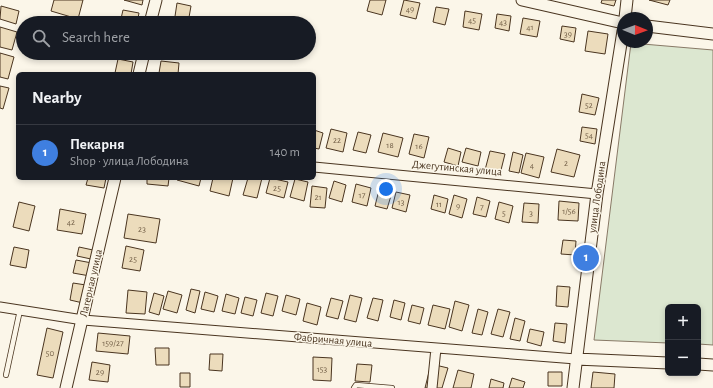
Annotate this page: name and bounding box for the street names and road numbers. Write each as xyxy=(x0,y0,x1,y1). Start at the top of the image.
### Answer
street label: Джегутинская улица xyxy=(411,159,503,177)
street label: улица Лободина xyxy=(586,160,607,235)
street label: Лагерная улица xyxy=(78,248,104,318)
street label: Фабричная улица xyxy=(293,331,373,349)

